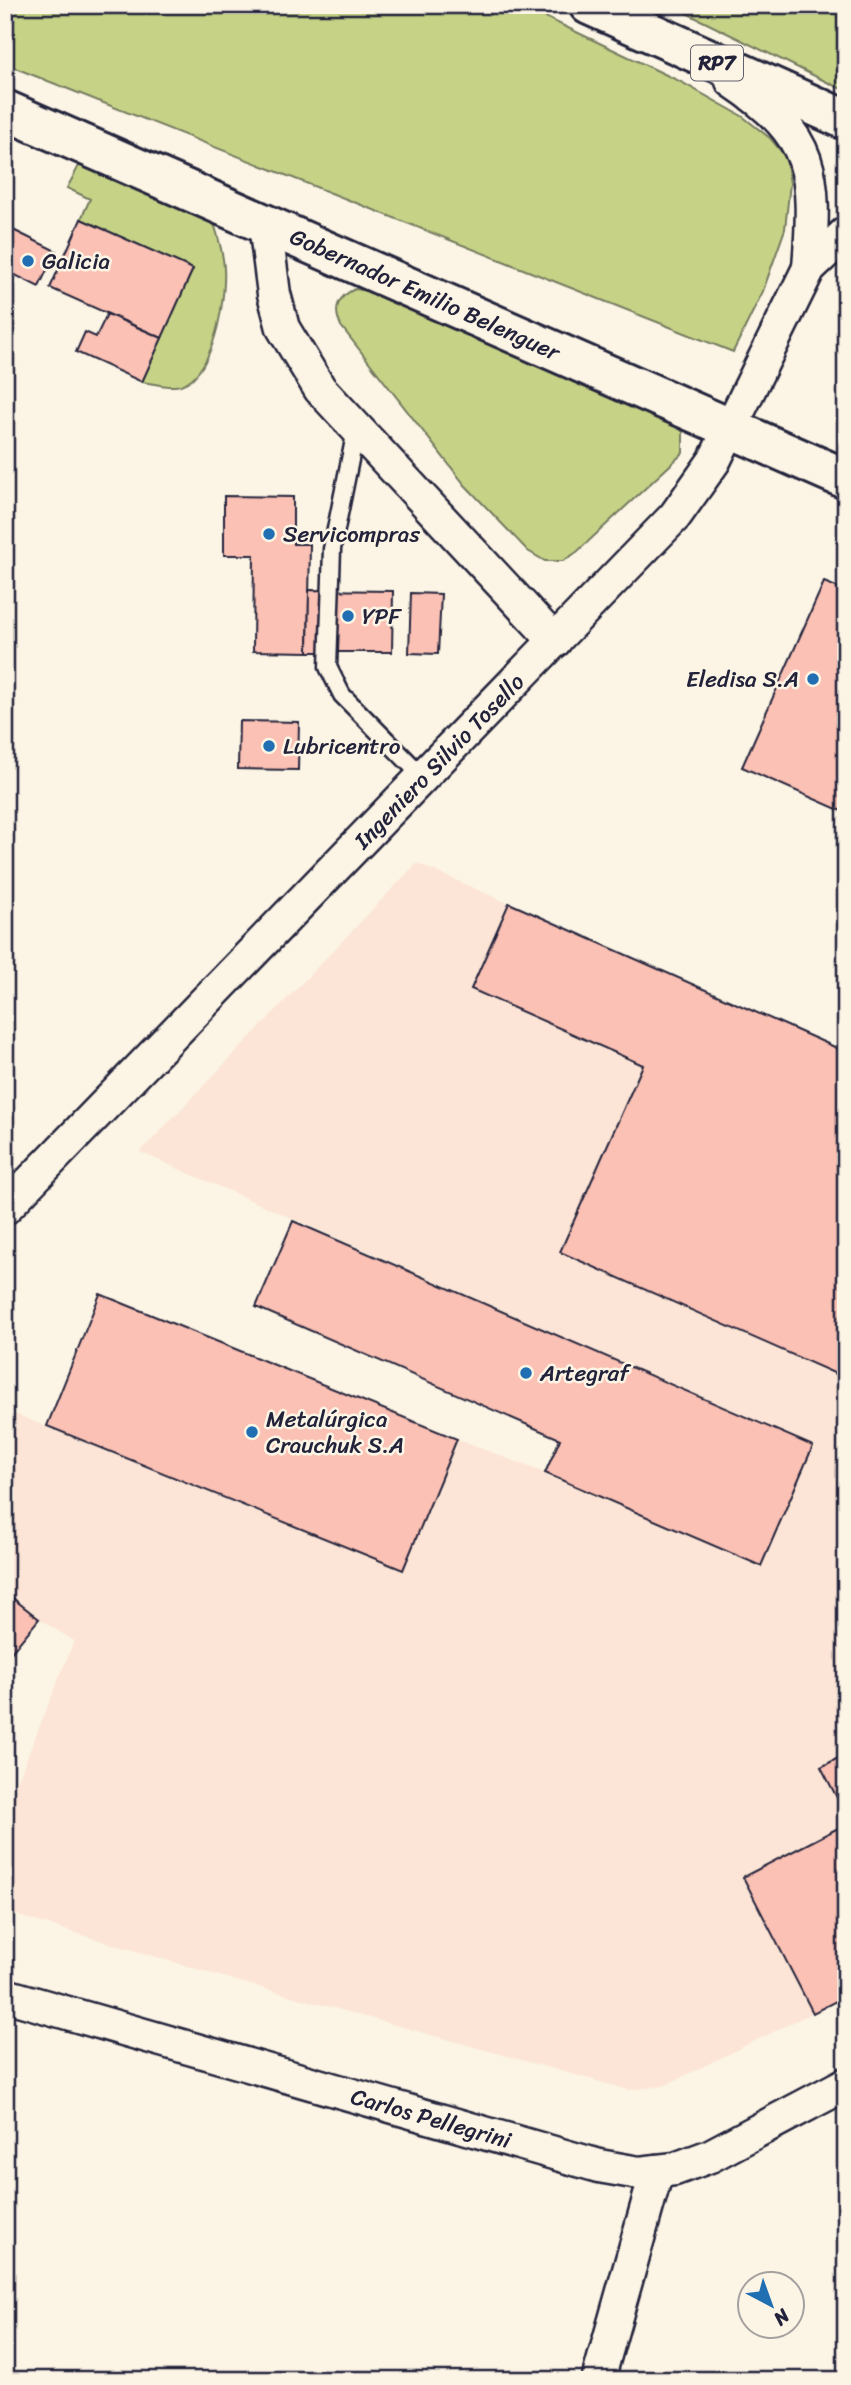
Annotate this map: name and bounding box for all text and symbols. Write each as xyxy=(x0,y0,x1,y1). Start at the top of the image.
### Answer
road number: RP7 xyxy=(691,46,743,80)
street label: Gobernador Emilio Belenguer xyxy=(283,216,568,373)
place label: Galicia xyxy=(42,241,110,282)
marker: Galicia xyxy=(20,253,36,269)
place label: Servicompras xyxy=(283,514,420,555)
marker: Servicompras xyxy=(261,526,277,542)
place label: YPF xyxy=(362,596,402,637)
marker: YPF xyxy=(340,608,356,624)
place label: Eledisa S.A xyxy=(686,659,799,700)
street label: Ingeniero Silvio Tosello xyxy=(343,663,535,860)
marker: Eledisa S.A xyxy=(805,671,821,687)
place label: Lubricentro xyxy=(283,726,401,767)
marker: Lubricentro xyxy=(261,738,277,754)
place label: Artegraf xyxy=(539,1353,632,1394)
marker: Artegraf xyxy=(518,1365,534,1381)
place label: Metalúrgica Crauchuk S.A xyxy=(266,1399,404,1466)
marker: Metalúrgica Crauchuk S.A xyxy=(244,1424,260,1440)
street label: Carlos Pellegrini xyxy=(346,2076,516,2161)
north arrow xyxy=(736,2270,806,2340)
text: N xyxy=(765,2300,798,2335)

